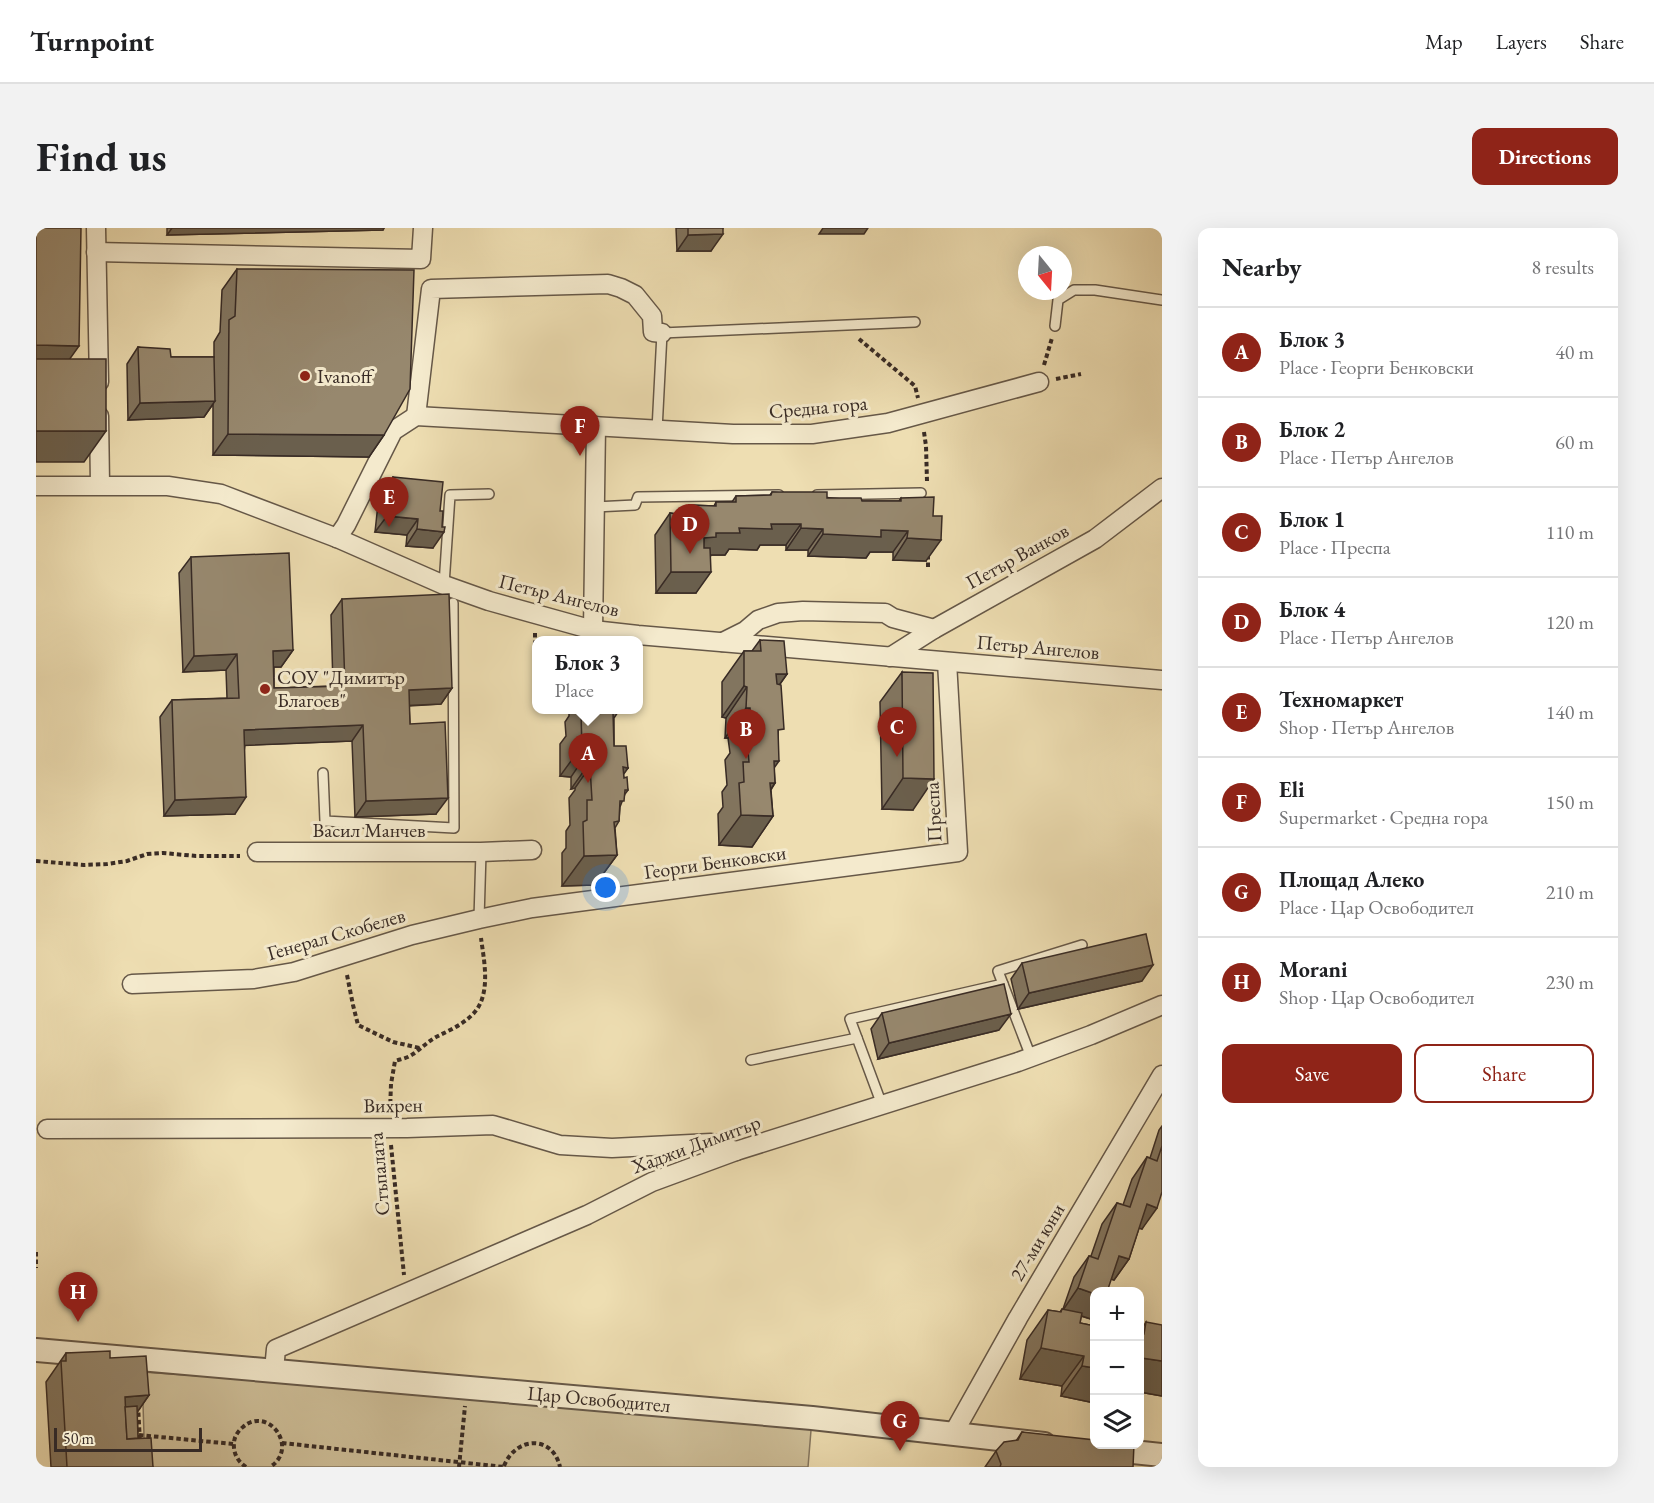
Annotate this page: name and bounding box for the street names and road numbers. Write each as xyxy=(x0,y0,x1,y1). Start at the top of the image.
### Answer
street label: Средна гора xyxy=(768,390,868,424)
street label: Петър Ванков xyxy=(961,517,1073,595)
street label: Петър Ангелов xyxy=(496,567,622,623)
street label: Петър Ангелов xyxy=(975,629,1101,665)
street label: Преспа xyxy=(918,781,948,843)
street label: Васил Манчев xyxy=(313,817,426,843)
street label: Георги Бенковски xyxy=(642,839,788,885)
street label: Генерал Скобелев xyxy=(264,902,408,966)
street label: Вихрен xyxy=(363,1091,423,1119)
street label: Хаджи Димитър xyxy=(627,1109,764,1180)
street label: Стъпалата xyxy=(362,1131,396,1217)
street label: 27-ми юни xyxy=(1004,1198,1070,1286)
street label: Цар Освободител xyxy=(526,1380,672,1418)

